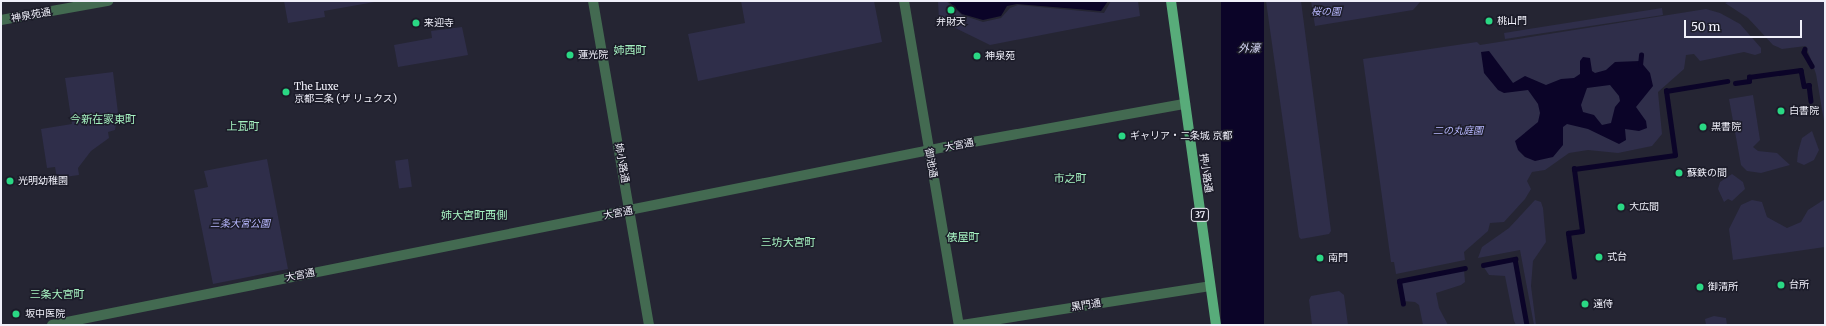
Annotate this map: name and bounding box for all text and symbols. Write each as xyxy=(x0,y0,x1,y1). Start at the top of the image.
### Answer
marker: 弁財天 xyxy=(946,5,956,15)
street label: 神泉苑通 xyxy=(10,6,52,24)
park label: 桜の園 xyxy=(1311,6,1341,18)
scale bar xyxy=(1686,12,1804,38)
place label: 桃山門 xyxy=(1497,15,1527,27)
place label: 弁財天 xyxy=(936,16,966,28)
marker: 桃山門 xyxy=(1484,16,1494,26)
place label: 来迎寺 xyxy=(424,17,454,29)
marker: 来迎寺 xyxy=(411,18,421,28)
text: 50 m xyxy=(1691,19,1720,34)
water label: 外濠 xyxy=(1238,41,1260,55)
district label: 姉西町 xyxy=(614,43,646,57)
place label: 蓮光院 xyxy=(578,49,608,61)
marker: 蓮光院 xyxy=(565,50,575,60)
place label: 神泉苑 xyxy=(985,50,1015,62)
marker: 神泉苑 xyxy=(972,51,982,61)
place label: The Luxe 京都三条 (ザ リュクス) xyxy=(294,80,397,104)
marker: The Luxe 京都三条 (ザ リュクス) xyxy=(281,87,291,97)
place label: 白書院 xyxy=(1789,105,1819,117)
marker: 白書院 xyxy=(1776,106,1786,116)
district label: 今新在家東町 xyxy=(70,112,136,126)
district label: 上瓦町 xyxy=(227,119,259,133)
place label: 黒書院 xyxy=(1711,121,1741,133)
marker: 黒書院 xyxy=(1698,122,1708,132)
park label: 二の丸庭園 xyxy=(1433,125,1483,137)
place label: ギャリア・二条城 京都 xyxy=(1130,130,1232,142)
marker: ギャリア・二条城 京都 xyxy=(1117,131,1127,141)
street label: 大宮通 xyxy=(943,136,975,154)
street label: 姉小路通 xyxy=(613,142,631,184)
street label: 御池通 xyxy=(922,147,940,179)
street label: 押小路通 xyxy=(1197,152,1215,194)
place label: 蘇鉄の間 xyxy=(1687,167,1727,179)
marker: 蘇鉄の間 xyxy=(1674,168,1684,178)
district label: 市之町 xyxy=(1054,171,1086,185)
place label: 光明幼稚園 xyxy=(18,175,68,187)
marker: 光明幼稚園 xyxy=(5,176,15,186)
place label: 大広間 xyxy=(1629,201,1659,213)
marker: 大広間 xyxy=(1616,202,1626,212)
street label: 大宮通 xyxy=(602,204,634,222)
district label: 姉大宮町西側 xyxy=(441,208,507,222)
road number: 37 xyxy=(1190,208,1210,222)
park label: 三条大宮公園 xyxy=(210,218,270,230)
district label: 俵屋町 xyxy=(947,230,979,244)
district label: 三坊大宮町 xyxy=(761,235,815,249)
place label: 式台 xyxy=(1607,251,1627,263)
place label: 南門 xyxy=(1328,252,1348,264)
marker: 式台 xyxy=(1594,252,1604,262)
marker: 南門 xyxy=(1315,253,1325,263)
street label: 大宮通 xyxy=(284,266,316,284)
place label: 台所 xyxy=(1789,279,1809,291)
marker: 台所 xyxy=(1776,280,1786,290)
place label: 御清所 xyxy=(1708,281,1738,293)
marker: 御清所 xyxy=(1695,282,1705,292)
district label: 三条大宮町 xyxy=(30,287,84,301)
street label: 黒門通 xyxy=(1070,297,1102,313)
place label: 遠侍 xyxy=(1593,298,1613,310)
marker: 遠侍 xyxy=(1580,299,1590,309)
marker: 坂中医院 xyxy=(10,308,22,320)
place label: 坂中医院 xyxy=(25,308,65,320)

